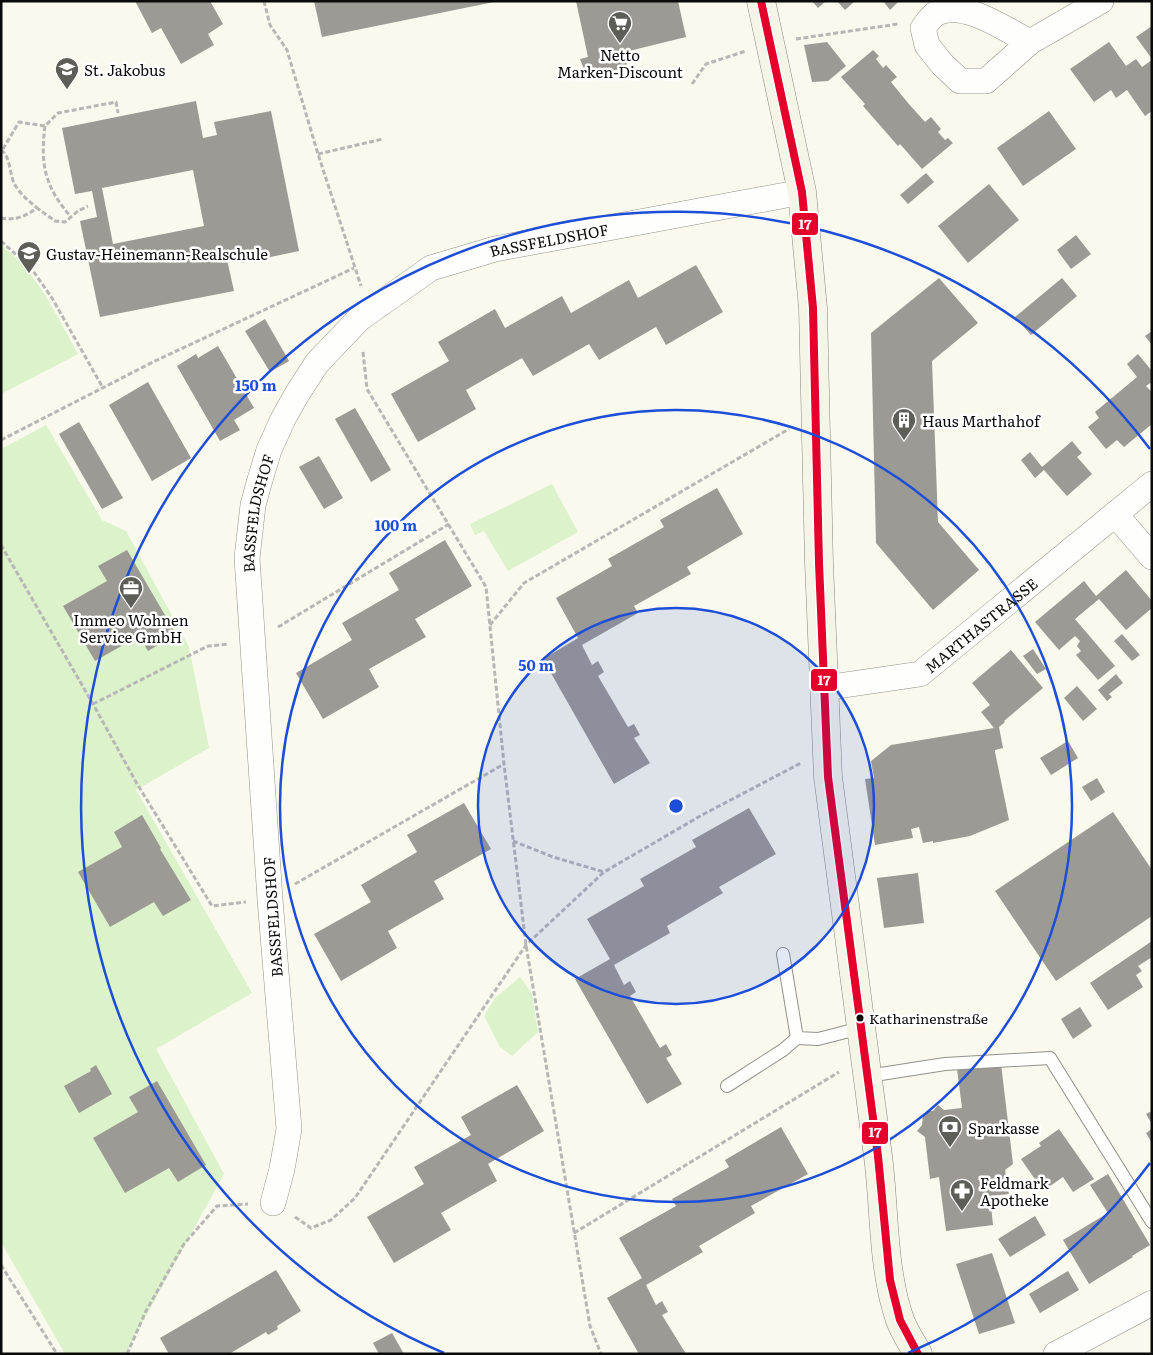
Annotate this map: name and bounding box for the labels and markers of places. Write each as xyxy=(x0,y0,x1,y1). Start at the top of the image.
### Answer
supermarket icon: Netto Marken-Discount xyxy=(607,10,633,44)
place label: Netto Marken-Discount xyxy=(557,43,683,83)
school or university icon: St. Jakobus xyxy=(54,56,80,90)
place label: St. Jakobus xyxy=(84,58,166,81)
school or university icon: Gustav-Heinemann-Realschule xyxy=(16,240,42,274)
place label: Gustav-Heinemann-Realschule xyxy=(46,242,268,265)
building icon: Haus Marthahof xyxy=(891,407,917,441)
place label: Haus Marthahof xyxy=(922,409,1041,432)
office icon: Immeo Wohnen Service GmbH xyxy=(118,575,144,609)
place label: Immeo Wohnen Service GmbH xyxy=(73,608,189,648)
centre of rings xyxy=(667,797,685,815)
place label: Katharinenstraße xyxy=(869,1008,988,1028)
marker: Katharinenstraße xyxy=(855,1013,865,1023)
bank icon: Sparkasse xyxy=(937,1114,963,1148)
place label: Sparkasse xyxy=(968,1116,1040,1139)
place label: Feldmark Apotheke xyxy=(980,1171,1049,1211)
pharmacy icon: Feldmark Apotheke xyxy=(949,1178,975,1212)

